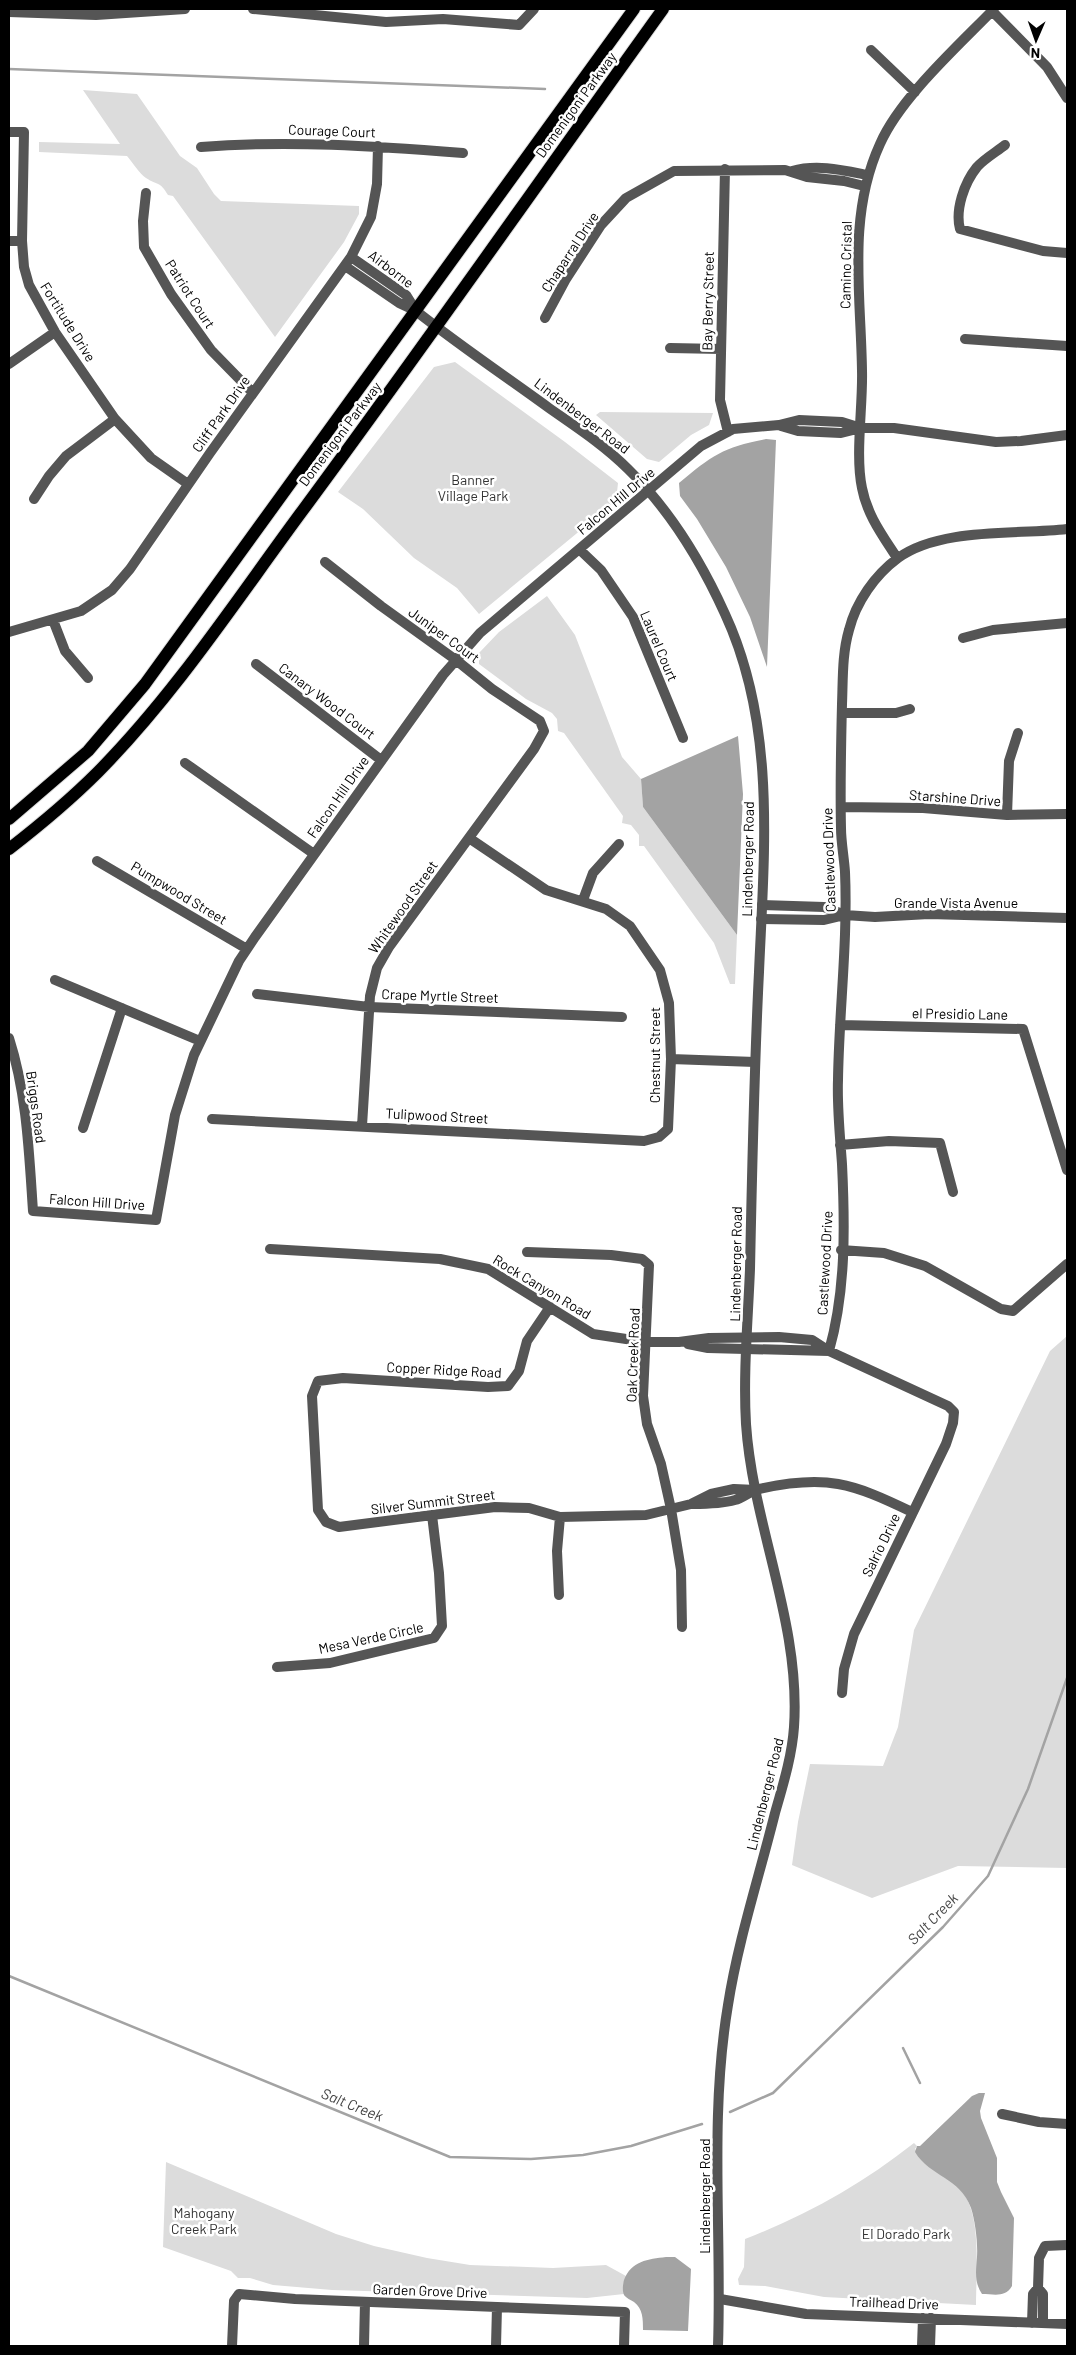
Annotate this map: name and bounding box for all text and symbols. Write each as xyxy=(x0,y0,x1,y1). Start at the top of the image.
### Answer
north arrow xyxy=(1011,15,1061,65)
text: N xyxy=(1031,45,1040,62)
street label: Domenigoni Parkway xyxy=(532,48,620,161)
street label: Courage Court xyxy=(288,120,376,141)
street label: Chaparral Drive xyxy=(537,208,602,295)
street label: Camino Cristal xyxy=(836,221,855,309)
street label: Airborne xyxy=(365,246,417,291)
street label: Bay Berry Street xyxy=(698,251,717,351)
street label: Patriot Court xyxy=(162,256,219,331)
street label: Fortitude Drive xyxy=(37,279,100,365)
street label: Cliff Park Drive xyxy=(188,372,253,455)
street label: Lindenberger Road xyxy=(531,374,633,457)
street label: Domenigoni Parkway xyxy=(295,378,385,489)
street label: Falcon Hill Drive xyxy=(573,463,658,538)
park label: Banner Village Park xyxy=(438,471,508,504)
street label: Juniper Court xyxy=(405,603,483,666)
street label: Laurel Court xyxy=(637,608,682,684)
street label: Canary Wood Court xyxy=(276,659,379,742)
street label: Falcon Hill Drive xyxy=(303,752,372,841)
street label: Starshine Drive xyxy=(908,786,1002,809)
street label: Lindenberger Road xyxy=(738,801,757,917)
street label: Castlewood Drive xyxy=(818,807,839,913)
street label: Pumpwood Street xyxy=(128,857,230,928)
street label: Whitewood Street xyxy=(364,857,441,956)
street label: Grande Vista Avenue xyxy=(894,894,1018,911)
street label: Crape Myrtle Street xyxy=(381,985,499,1006)
street label: el Presidio Lane xyxy=(912,1004,1008,1023)
street label: Chestnut Street xyxy=(646,1007,663,1103)
street label: Briggs Road xyxy=(23,1070,50,1144)
street label: Tulipwood Street xyxy=(385,1104,489,1127)
street label: Falcon Hill Drive xyxy=(48,1190,146,1213)
street label: Lindenberger Road xyxy=(726,1206,745,1322)
street label: Castlewood Drive xyxy=(813,1210,836,1316)
street label: Rock Canyon Road xyxy=(490,1251,594,1323)
street label: Oak Creek Road xyxy=(622,1307,643,1403)
street label: Copper Ridge Road xyxy=(386,1358,502,1381)
street label: Silver Summit Street xyxy=(370,1485,496,1518)
street label: Salrio Drive xyxy=(858,1510,903,1579)
street label: Mesa Verde Circle xyxy=(317,1618,425,1657)
street label: Lindenberger Road xyxy=(742,1736,787,1852)
water label: Salt Creek xyxy=(903,1888,962,1948)
water label: Salt Creek xyxy=(319,2084,386,2125)
street label: Lindenberger Road xyxy=(696,2138,713,2254)
park label: Mahogany Creek Park xyxy=(171,2204,237,2237)
park label: El Dorado Park xyxy=(862,2225,950,2242)
street label: Garden Grove Drive xyxy=(372,2280,488,2301)
street label: Trailhead Drive xyxy=(849,2292,939,2313)

